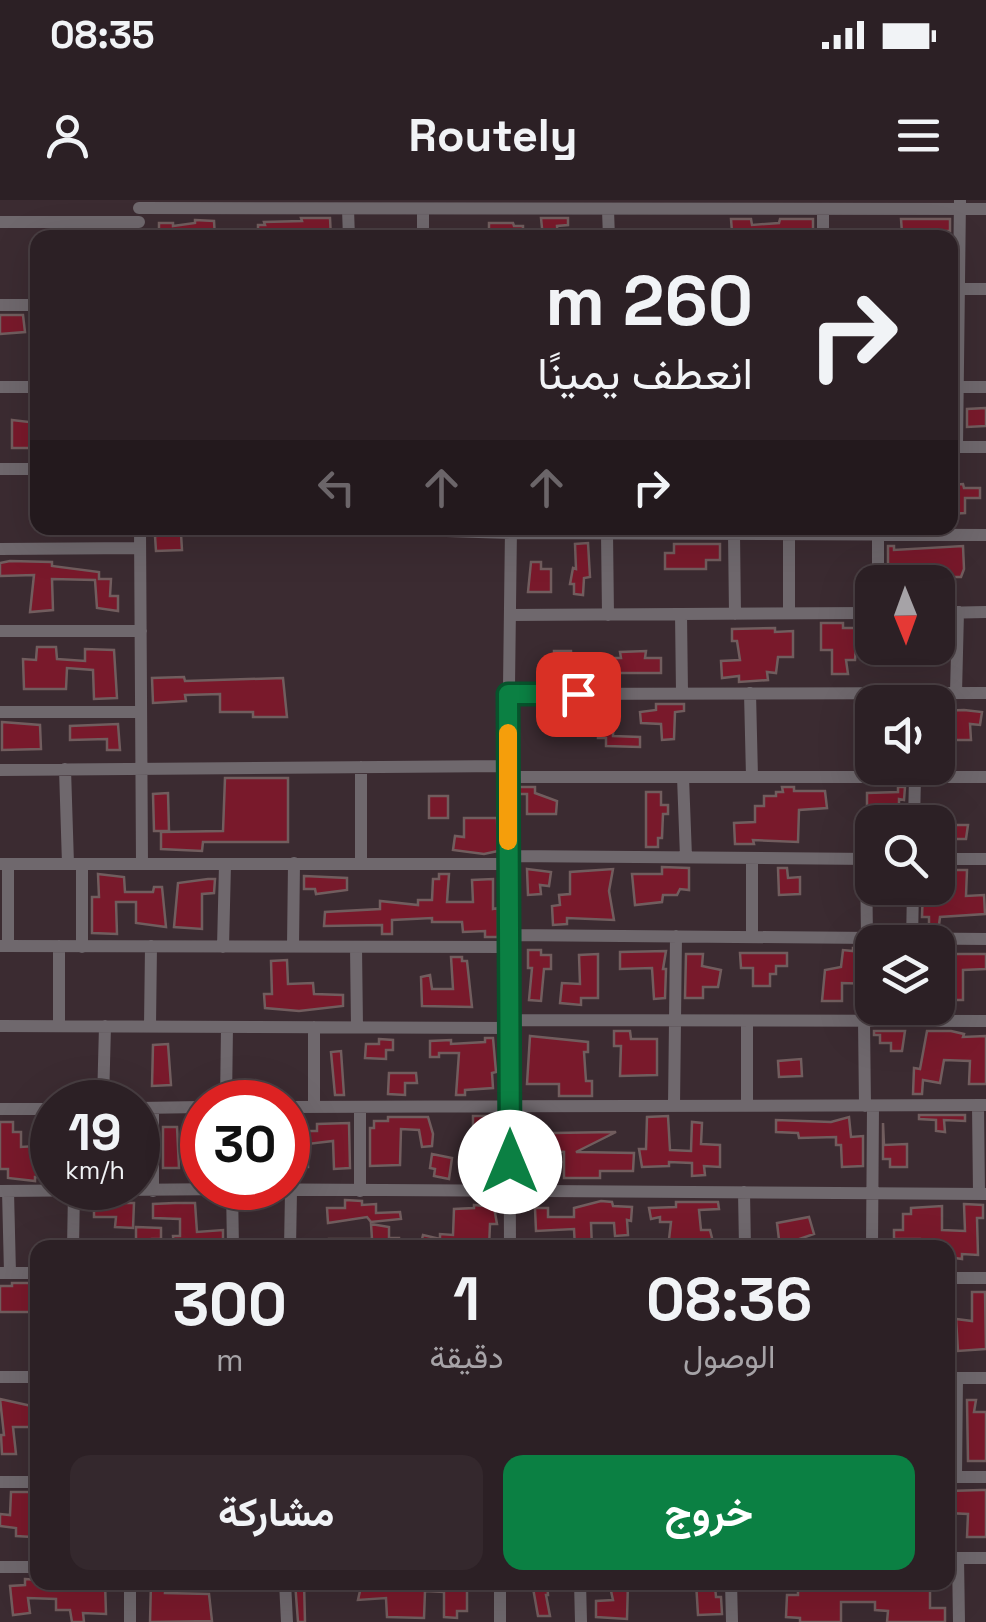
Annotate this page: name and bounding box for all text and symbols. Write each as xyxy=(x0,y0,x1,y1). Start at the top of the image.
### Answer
text: 08:35 xyxy=(50,11,155,59)
text: Routely xyxy=(408,107,578,164)
icon: person xyxy=(40,108,95,163)
icon: menu xyxy=(891,108,946,163)
text: 260 m xyxy=(545,256,753,345)
icon: right xyxy=(788,270,918,400)
text: انعطف يمينًا xyxy=(537,345,753,402)
icon: left xyxy=(309,460,364,515)
icon: ahead xyxy=(414,460,469,515)
icon: ahead xyxy=(519,460,574,515)
icon: right xyxy=(624,460,679,515)
north arrow xyxy=(855,565,955,665)
map controls xyxy=(855,565,955,1025)
pin xyxy=(536,652,621,737)
icon: arrive xyxy=(551,667,606,722)
button: sound xyxy=(855,685,955,785)
button: search xyxy=(855,805,955,905)
button: layers xyxy=(855,925,955,1025)
speed limit sign: 30 xyxy=(180,1080,310,1210)
text: 19 xyxy=(68,1101,122,1165)
position arrow xyxy=(458,1110,562,1214)
text: km/h xyxy=(65,1154,125,1186)
text: 1 xyxy=(453,1261,480,1338)
text: 08:36 xyxy=(646,1261,812,1338)
text: 300 xyxy=(173,1266,287,1343)
text: دقيقة xyxy=(429,1337,504,1377)
text: الوصول xyxy=(683,1337,775,1377)
text: m xyxy=(216,1340,244,1380)
button: مشاركة xyxy=(70,1455,483,1570)
button: خروج xyxy=(503,1455,915,1570)

